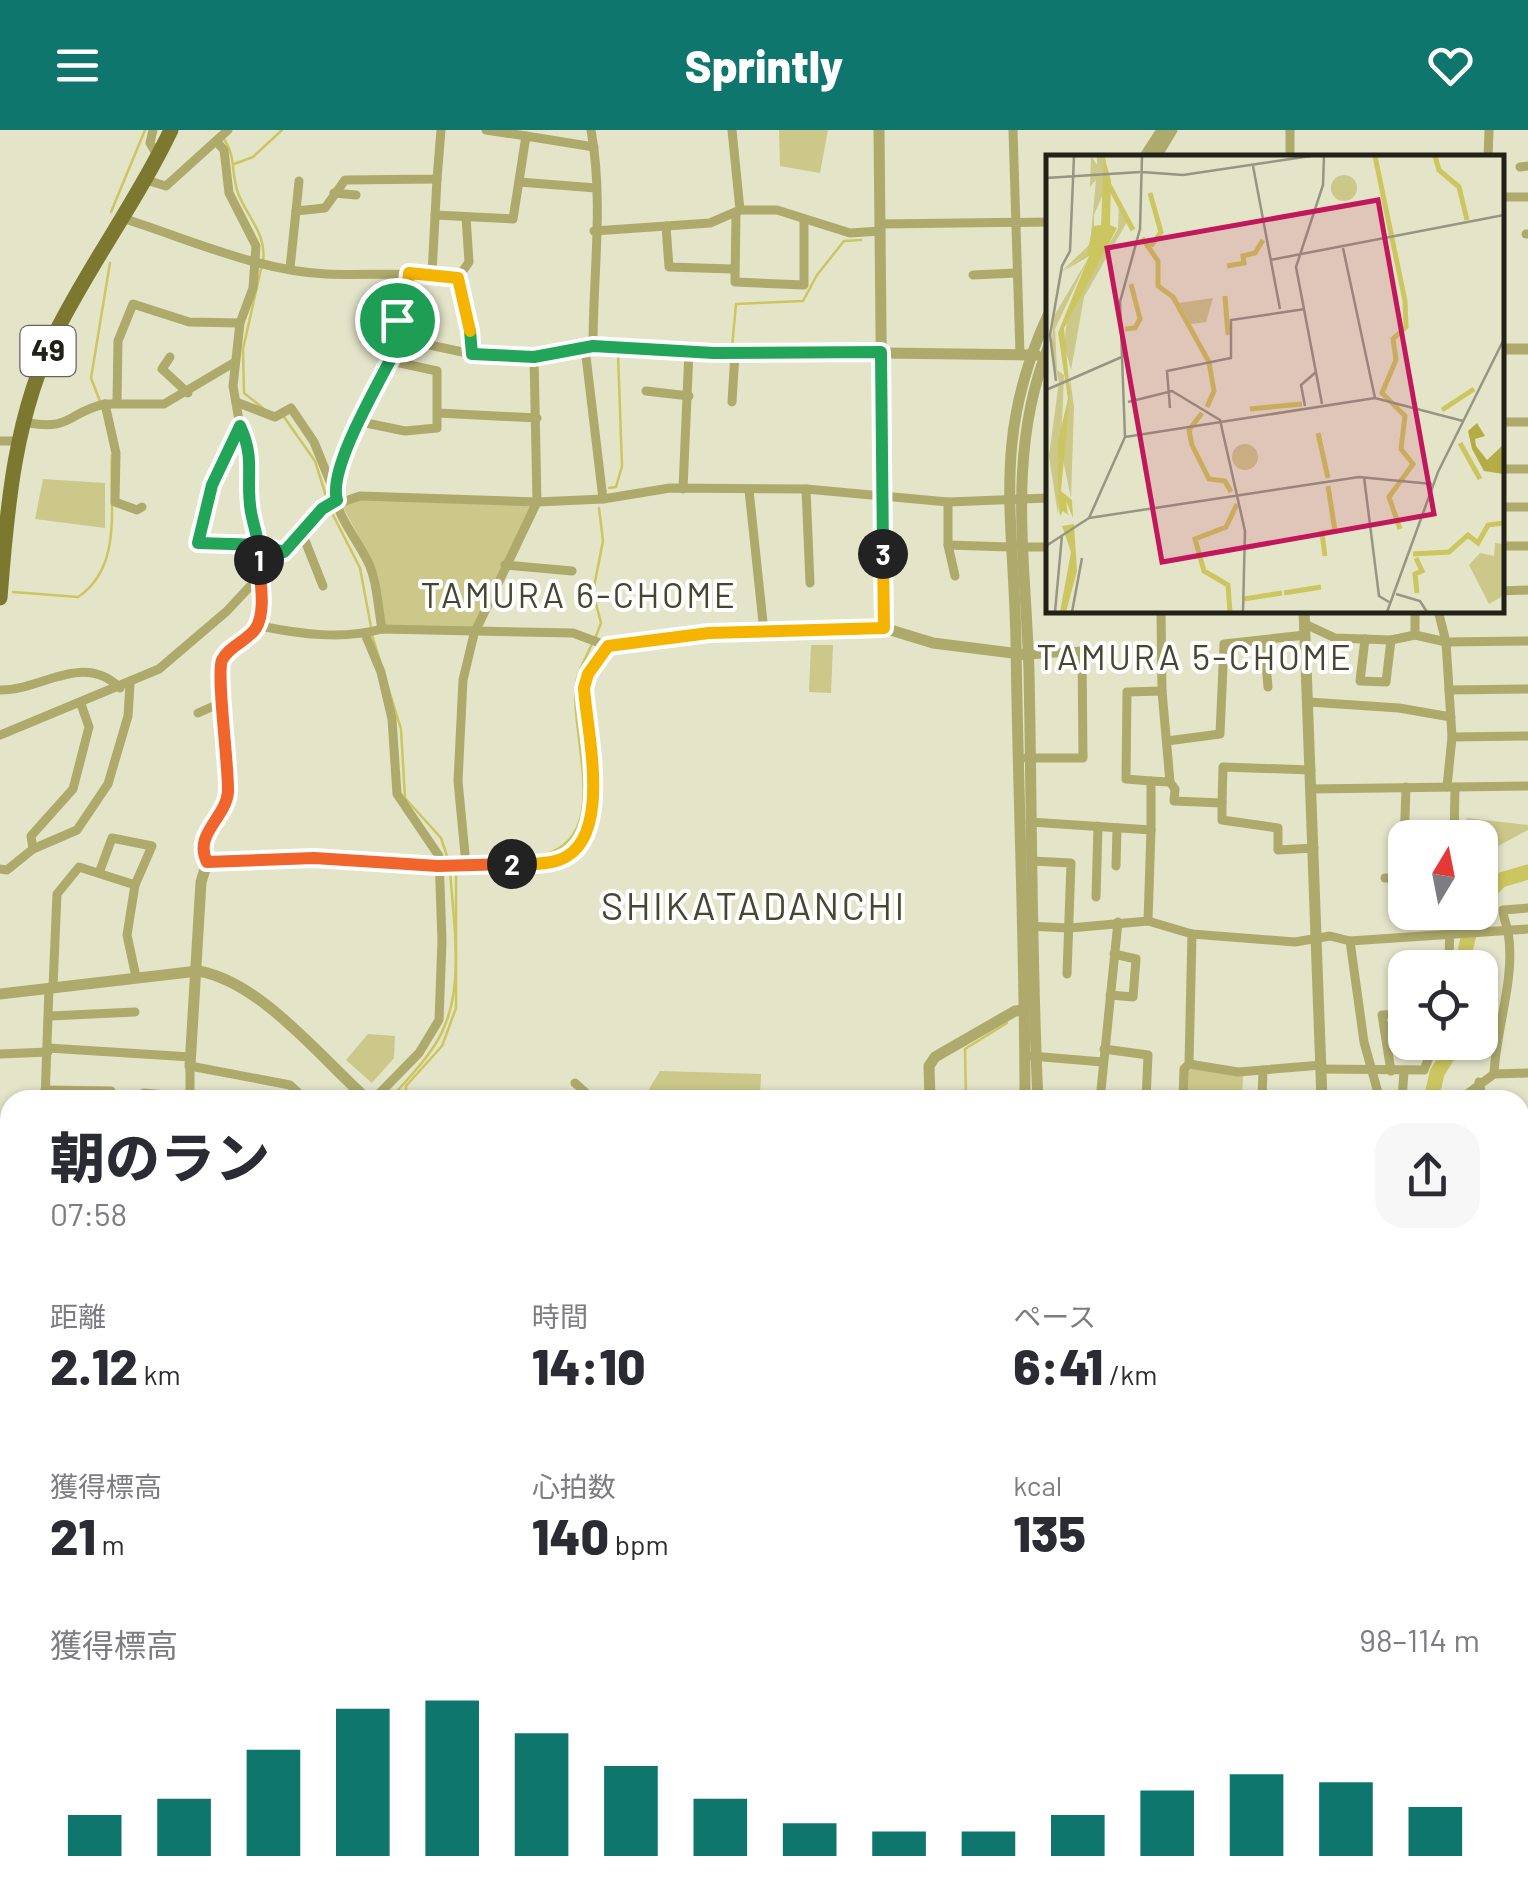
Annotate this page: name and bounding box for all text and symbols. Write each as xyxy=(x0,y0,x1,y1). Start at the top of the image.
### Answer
icon: menu xyxy=(50,38,105,93)
text: Sprintly xyxy=(685,38,843,92)
icon: heart xyxy=(1423,38,1478,93)
inset map xyxy=(1046,155,1503,612)
pin xyxy=(355,278,440,363)
icon: arrive xyxy=(370,293,425,348)
road number: 49 xyxy=(20,326,76,376)
pin: 3 xyxy=(858,529,908,579)
pin: 1 xyxy=(234,535,284,585)
text: 3 xyxy=(875,537,891,571)
text: 1 xyxy=(254,543,264,577)
district label: TAMURA 6-CHOME xyxy=(421,573,737,615)
district label: TAMURA 5-CHOME xyxy=(1037,635,1353,677)
north arrow xyxy=(1388,820,1498,930)
map controls xyxy=(1388,820,1498,1060)
pin: 2 xyxy=(487,839,537,889)
text: 2 xyxy=(504,847,520,881)
district label: SHIKATADANCHI xyxy=(601,882,907,928)
button: locate xyxy=(1388,950,1498,1060)
text: 朝のラン xyxy=(50,1123,270,1189)
button: share xyxy=(1375,1123,1480,1228)
text: 07:58 xyxy=(50,1194,127,1232)
text: 距離 xyxy=(50,1299,106,1333)
text: 時間 xyxy=(532,1299,588,1333)
text: ペース xyxy=(1013,1299,1096,1333)
text: 2.12 xyxy=(50,1335,138,1395)
text: 14:10 xyxy=(532,1335,646,1395)
text: 6:41 xyxy=(1013,1335,1103,1395)
text: km xyxy=(138,1357,181,1391)
text: /km xyxy=(1103,1357,1157,1391)
text: kcal xyxy=(1013,1468,1062,1502)
text: 獲得標高 xyxy=(50,1469,162,1503)
text: 心拍数 xyxy=(532,1469,616,1503)
text: 135 xyxy=(1013,1502,1086,1562)
text: 21 xyxy=(50,1505,96,1565)
text: 140 xyxy=(532,1505,609,1565)
text: m xyxy=(96,1527,125,1561)
text: bpm xyxy=(609,1527,669,1561)
text: 98–114 m xyxy=(1359,1620,1480,1658)
text: 獲得標高 xyxy=(50,1625,178,1663)

